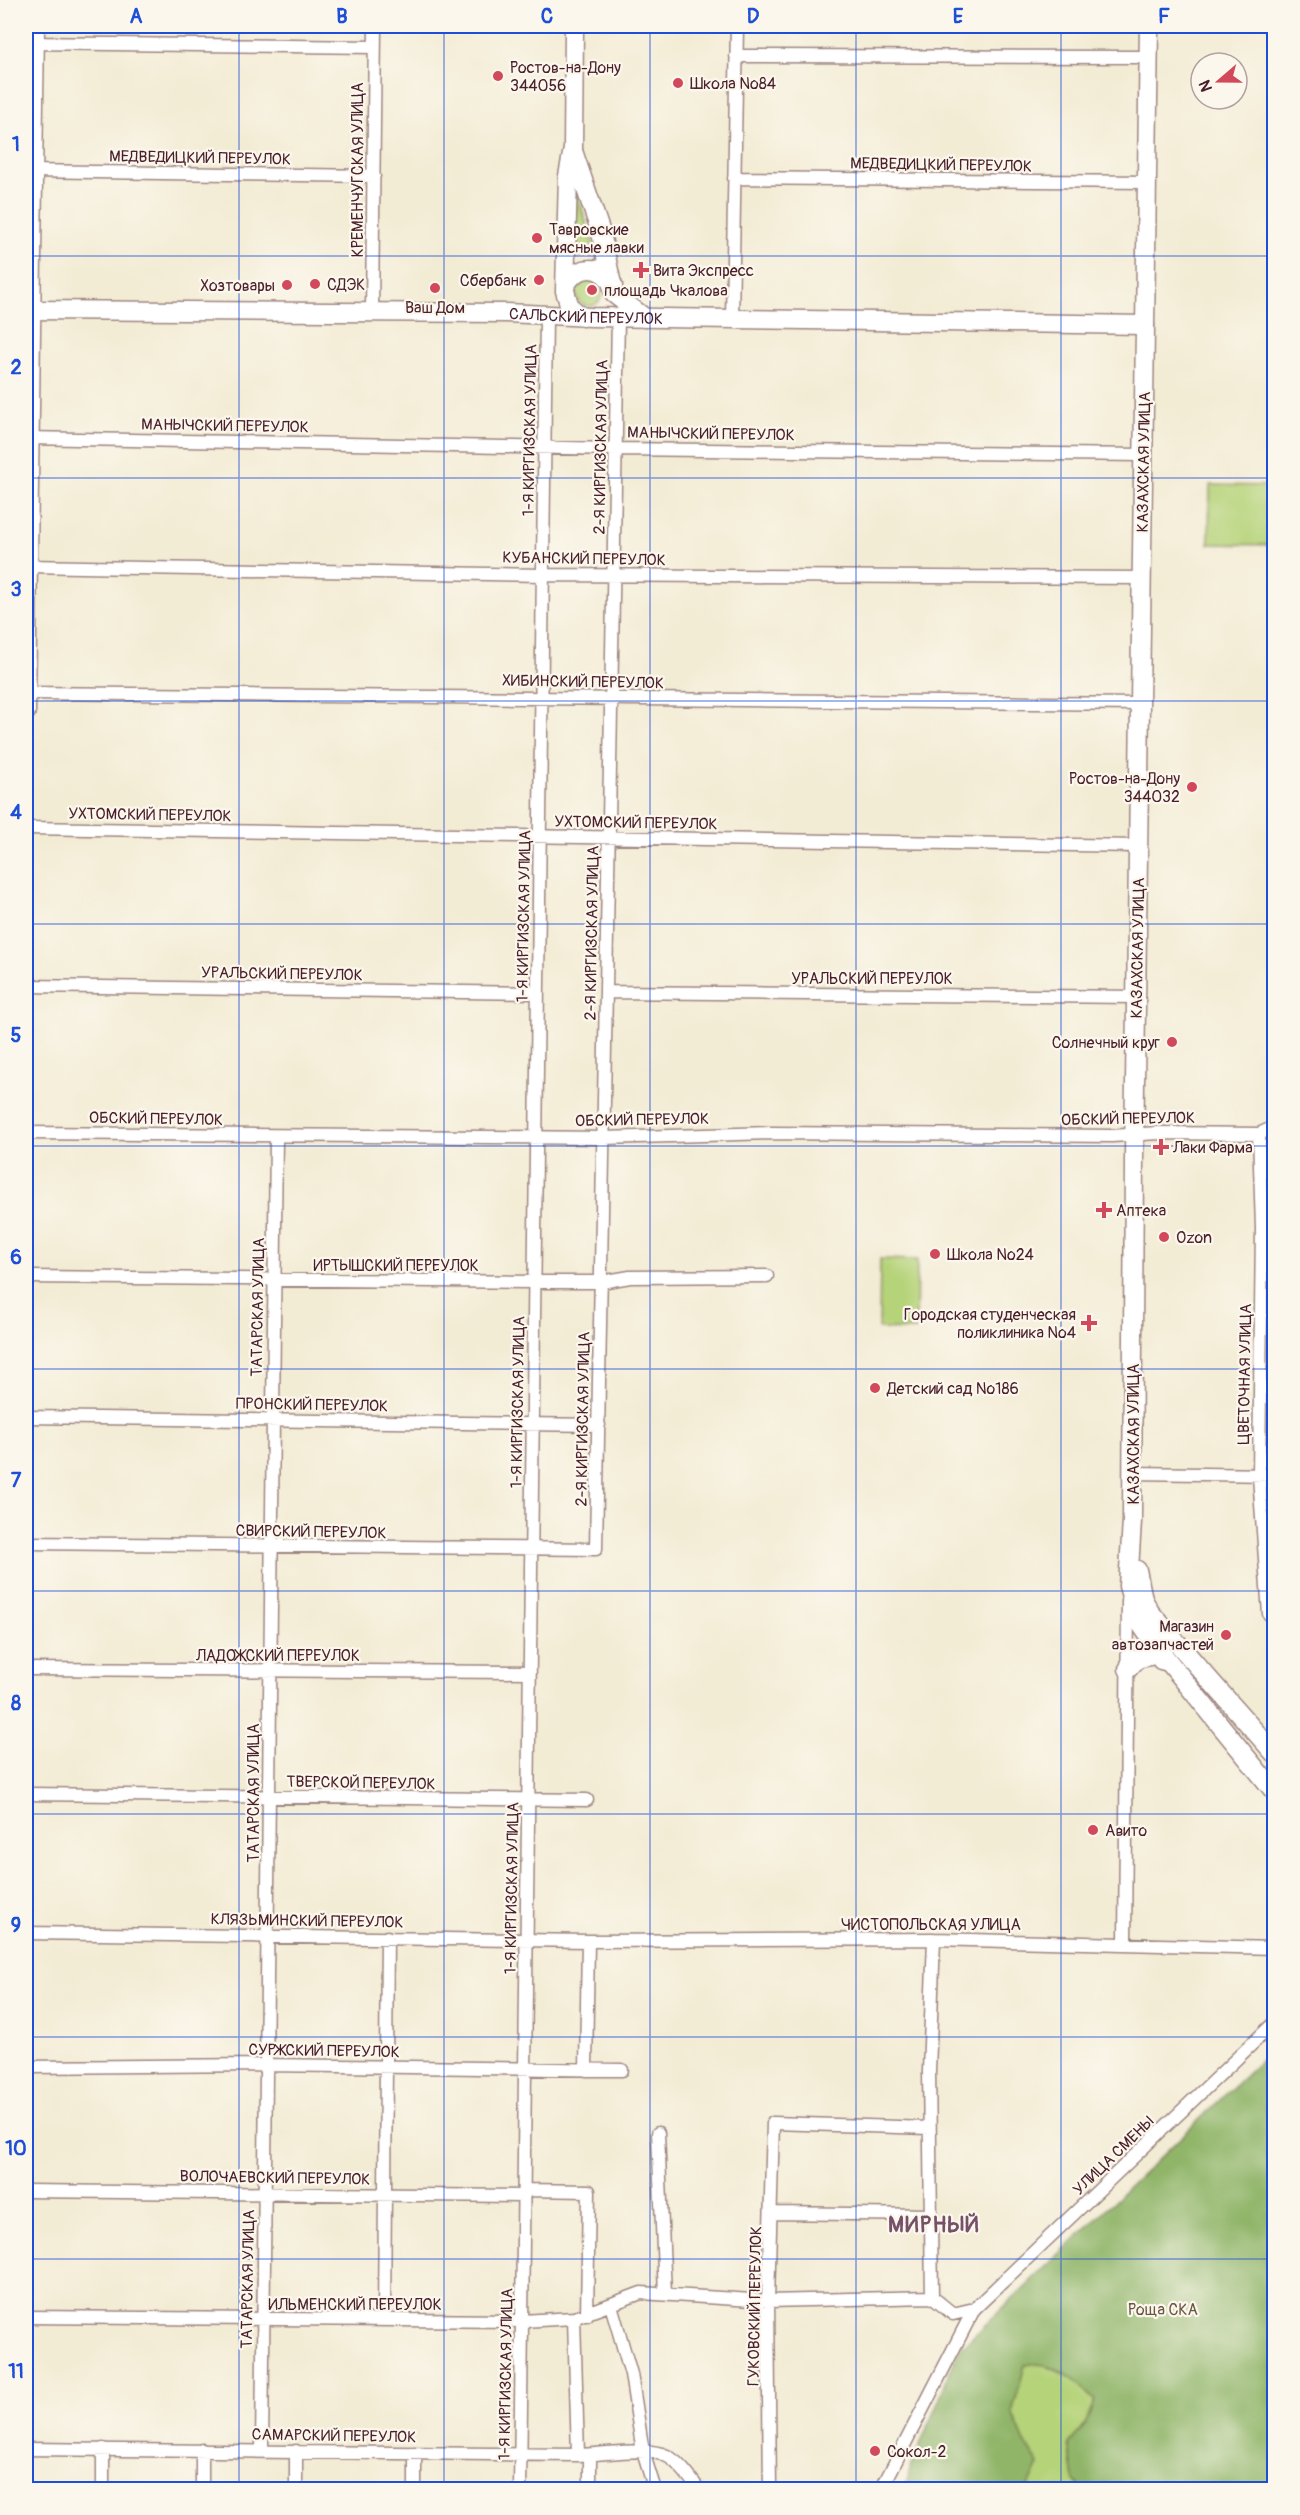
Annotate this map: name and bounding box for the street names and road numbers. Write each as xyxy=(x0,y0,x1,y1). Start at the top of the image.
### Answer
street label: КРЕМЕНЧУГСКАЯ УЛИЦА xyxy=(348,82,368,258)
street label: МЕДВЕДИЦКИЙ ПЕРЕУЛОК xyxy=(109,146,291,170)
street label: МЕДВЕДИЦКИЙ ПЕРЕУЛОК xyxy=(850,153,1032,177)
street label: САЛЬСКИЙ ПЕРЕУЛОК xyxy=(508,304,663,329)
street label: 1-Я КИРГИЗСКАЯ УЛИЦА xyxy=(518,344,542,516)
street label: 2-Я КИРГИЗСКАЯ УЛИЦА xyxy=(589,359,613,535)
street label: КАЗАХСКАЯ УЛИЦА xyxy=(1133,391,1155,533)
street label: МАНЫЧСКИЙ ПЕРЕУЛОК xyxy=(141,415,309,437)
street label: МАНЫЧСКИЙ ПЕРЕУЛОК xyxy=(627,423,795,445)
street label: КУБАНСКИЙ ПЕРЕУЛОК xyxy=(502,548,666,570)
street label: ХИБИНСКИЙ ПЕРЕУЛОК xyxy=(502,671,664,693)
street label: УХТОМСКИЙ ПЕРЕУЛОК xyxy=(68,804,232,826)
street label: УХТОМСКИЙ ПЕРЕУЛОК xyxy=(554,812,718,834)
street label: 1-Я КИРГИЗСКАЯ УЛИЦА xyxy=(512,830,536,1002)
street label: 2-Я КИРГИЗСКАЯ УЛИЦА xyxy=(580,845,604,1021)
street label: КАЗАХСКАЯ УЛИЦА xyxy=(1127,877,1149,1019)
street label: УРАЛЬСКИЙ ПЕРЕУЛОК xyxy=(201,963,363,985)
street label: УРАЛЬСКИЙ ПЕРЕУЛОК xyxy=(791,969,953,989)
street label: ОБСКИЙ ПЕРЕУЛОК xyxy=(89,1108,223,1130)
street label: ОБСКИЙ ПЕРЕУЛОК xyxy=(1061,1108,1195,1130)
street label: ОБСКИЙ ПЕРЕУЛОК xyxy=(575,1109,709,1131)
street label: ТАТАРСКАЯ УЛИЦА xyxy=(247,1237,269,1377)
street label: ИРТЫШСКИЙ ПЕРЕУЛОК xyxy=(313,1256,479,1276)
street label: ЦВЕТОЧНАЯ УЛИЦА xyxy=(1234,1303,1256,1445)
street label: 1-Я КИРГИЗСКАЯ УЛИЦА xyxy=(506,1316,530,1488)
street label: 2-Я КИРГИЗСКАЯ УЛИЦА xyxy=(571,1331,595,1507)
street label: КАЗАХСКАЯ УЛИЦА xyxy=(1124,1364,1144,1504)
street label: ПРОНСКИЙ ПЕРЕУЛОК xyxy=(236,1394,388,1416)
street label: СВИРСКИЙ ПЕРЕУЛОК xyxy=(235,1521,387,1543)
street label: ЛАДОЖСКИЙ ПЕРЕУЛОК xyxy=(195,1646,360,1666)
street label: ТАТАРСКАЯ УЛИЦА xyxy=(244,1723,264,1863)
street label: ТВЕРСКОЙ ПЕРЕУЛОК xyxy=(286,1772,436,1794)
street label: 1-Я КИРГИЗСКАЯ УЛИЦА xyxy=(500,1802,524,1974)
street label: КЛЯЗЬМИНСКИЙ ПЕРЕУЛОК xyxy=(210,1909,404,1933)
street label: ЧИСТОПОЛЬСКАЯ УЛИЦА xyxy=(841,1915,1021,1935)
street label: СУРЖСКИЙ ПЕРЕУЛОК xyxy=(248,2040,400,2062)
street label: УЛИЦА СМЕНЫ xyxy=(1069,2112,1159,2200)
street label: ВОЛОЧАЕВСКИЙ ПЕРЕУЛОК xyxy=(179,2166,371,2190)
street label: ТАТАРСКАЯ УЛИЦА xyxy=(237,2209,259,2349)
street label: ГУКОВСКИЙ ПЕРЕУЛОК xyxy=(744,2226,766,2386)
street label: 1-Я КИРГИЗСКАЯ УЛИЦА xyxy=(494,2288,518,2460)
street label: ИЛЬМЕНСКИЙ ПЕРЕУЛОК xyxy=(268,2295,442,2315)
street label: САМАРСКИЙ ПЕРЕУЛОК xyxy=(252,2425,416,2447)

